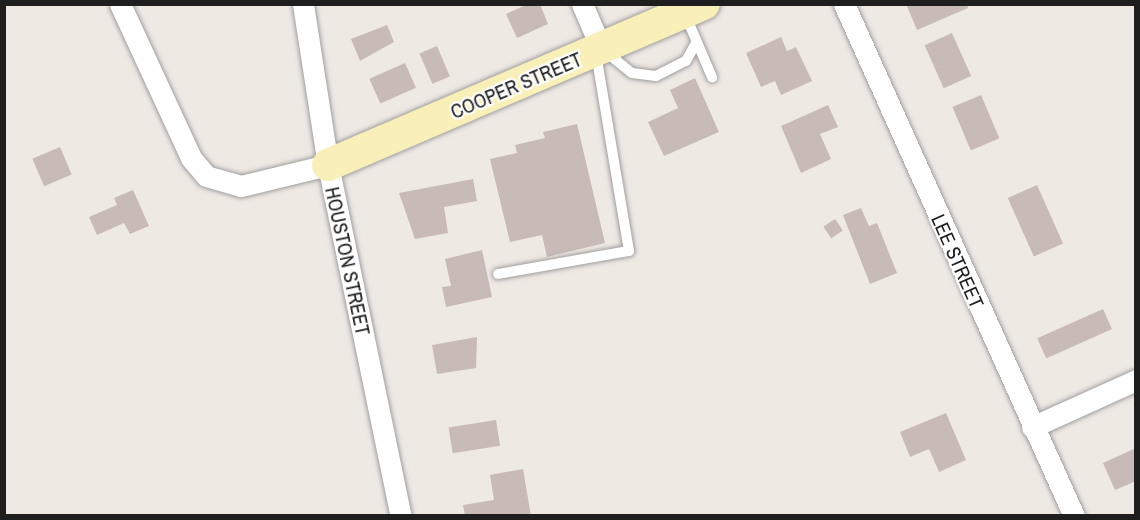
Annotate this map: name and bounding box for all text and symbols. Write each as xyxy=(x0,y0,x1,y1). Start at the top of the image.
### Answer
street label: COOPER STREET xyxy=(447,47,585,123)
street label: HOUSTON STREET xyxy=(321,185,375,337)
street label: LEE STREET xyxy=(927,210,989,312)

